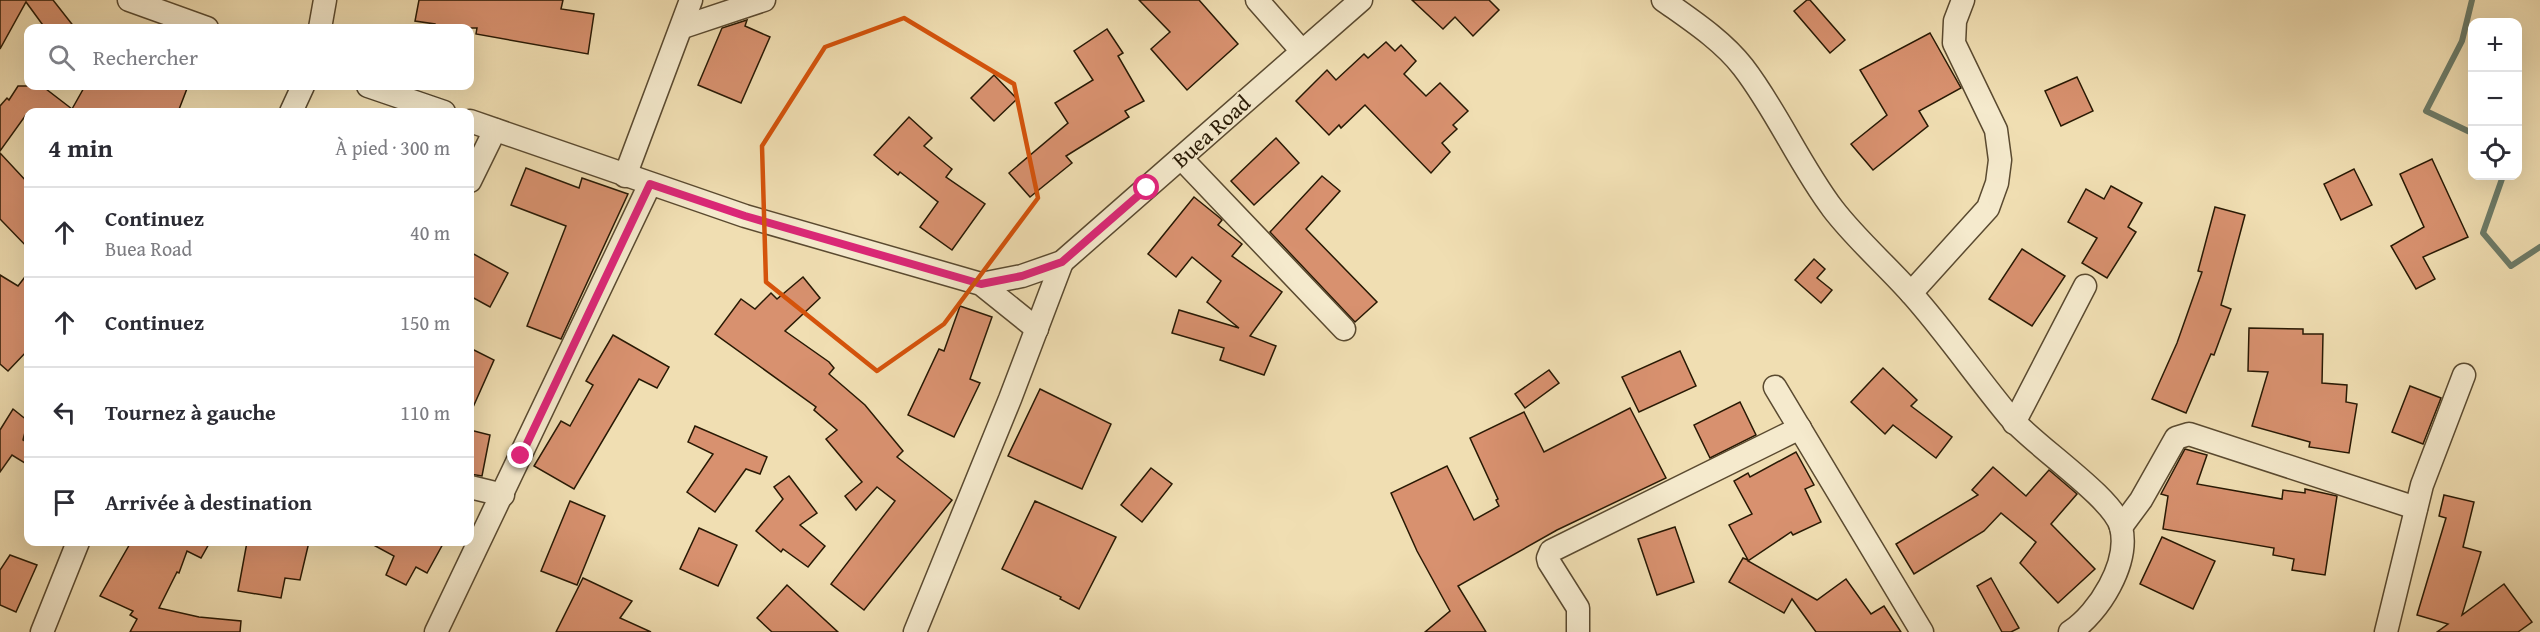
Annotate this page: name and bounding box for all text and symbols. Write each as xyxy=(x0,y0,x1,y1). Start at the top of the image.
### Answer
map controls xyxy=(2468,18,2522,180)
button: + xyxy=(2468,18,2522,72)
search box xyxy=(24,24,474,90)
icon: search xyxy=(45,41,78,74)
text: Rechercher xyxy=(93,41,198,73)
button: − xyxy=(2468,72,2522,126)
street label: Buea Road xyxy=(1165,87,1258,175)
button: locate xyxy=(2468,126,2522,180)
text: 4 min xyxy=(48,128,113,167)
text: À pied · 300 m xyxy=(335,133,450,162)
route start xyxy=(1133,174,1159,200)
text: Continuez xyxy=(105,202,204,234)
icon: ahead xyxy=(48,216,81,249)
text: 40 m xyxy=(410,218,450,247)
text: Buea Road xyxy=(105,234,192,263)
icon: ahead xyxy=(48,306,81,339)
text: Continuez xyxy=(105,306,204,338)
text: 150 m xyxy=(400,308,450,337)
icon: left xyxy=(48,396,81,429)
text: Tournez à gauche xyxy=(105,396,276,428)
text: 110 m xyxy=(400,398,450,427)
route end xyxy=(507,442,533,468)
icon: arrive xyxy=(48,486,81,519)
text: Arrivée à destination xyxy=(105,486,312,518)

